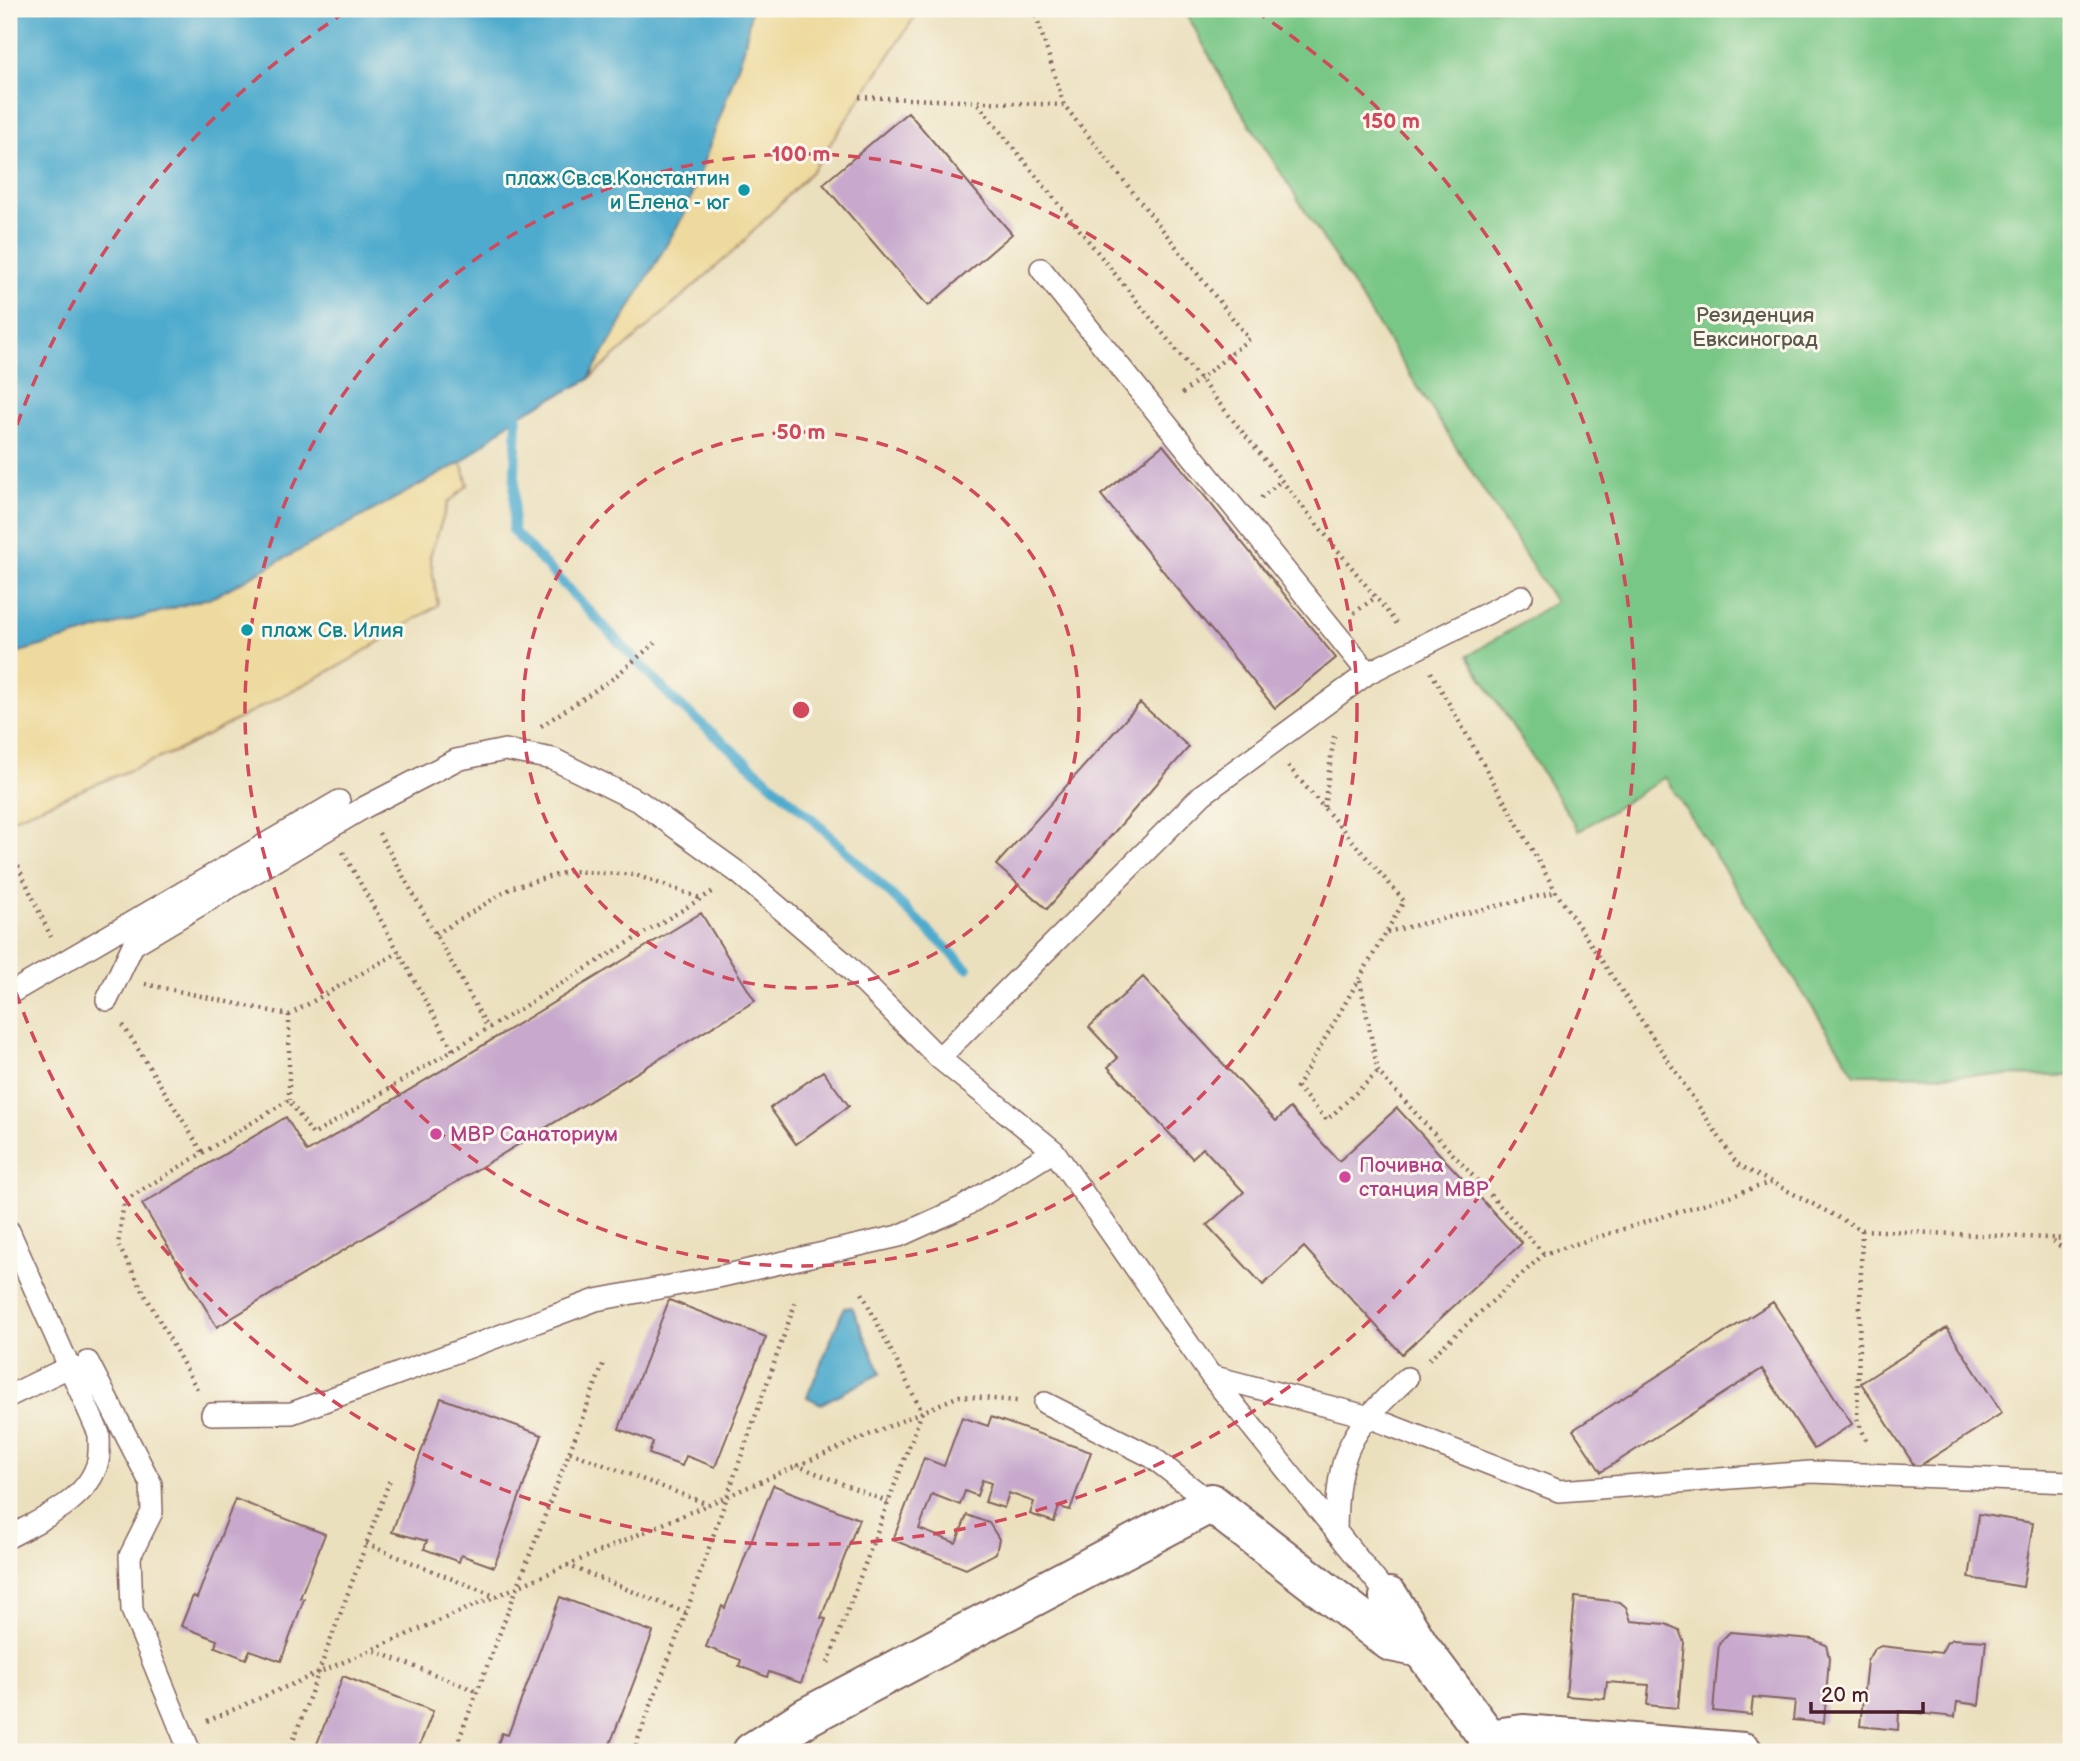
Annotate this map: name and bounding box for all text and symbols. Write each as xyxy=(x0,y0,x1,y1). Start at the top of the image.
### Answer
text: 150 m xyxy=(1362,109,1420,134)
text: 100 m xyxy=(772,142,830,167)
place label: плаж Св.св.Константин и Елена - юг xyxy=(505,166,730,215)
marker: плаж Св.св.Константин и Елена - юг xyxy=(736,182,752,198)
park label: Резиденция Евксиноград xyxy=(1692,303,1818,352)
text: 50 m xyxy=(777,420,825,445)
place label: плаж Св. Илия xyxy=(261,618,404,643)
marker: плаж Св. Илия xyxy=(239,622,255,638)
centre of rings xyxy=(789,698,813,722)
place label: МВР Санаториум xyxy=(450,1122,618,1147)
marker: МВР Санаториум xyxy=(428,1126,444,1142)
place label: Почивна станция МВР xyxy=(1359,1153,1489,1202)
marker: Почивна станция МВР xyxy=(1337,1169,1353,1185)
scale bar xyxy=(1811,1670,1923,1714)
text: 20 m xyxy=(1821,1683,1869,1708)

